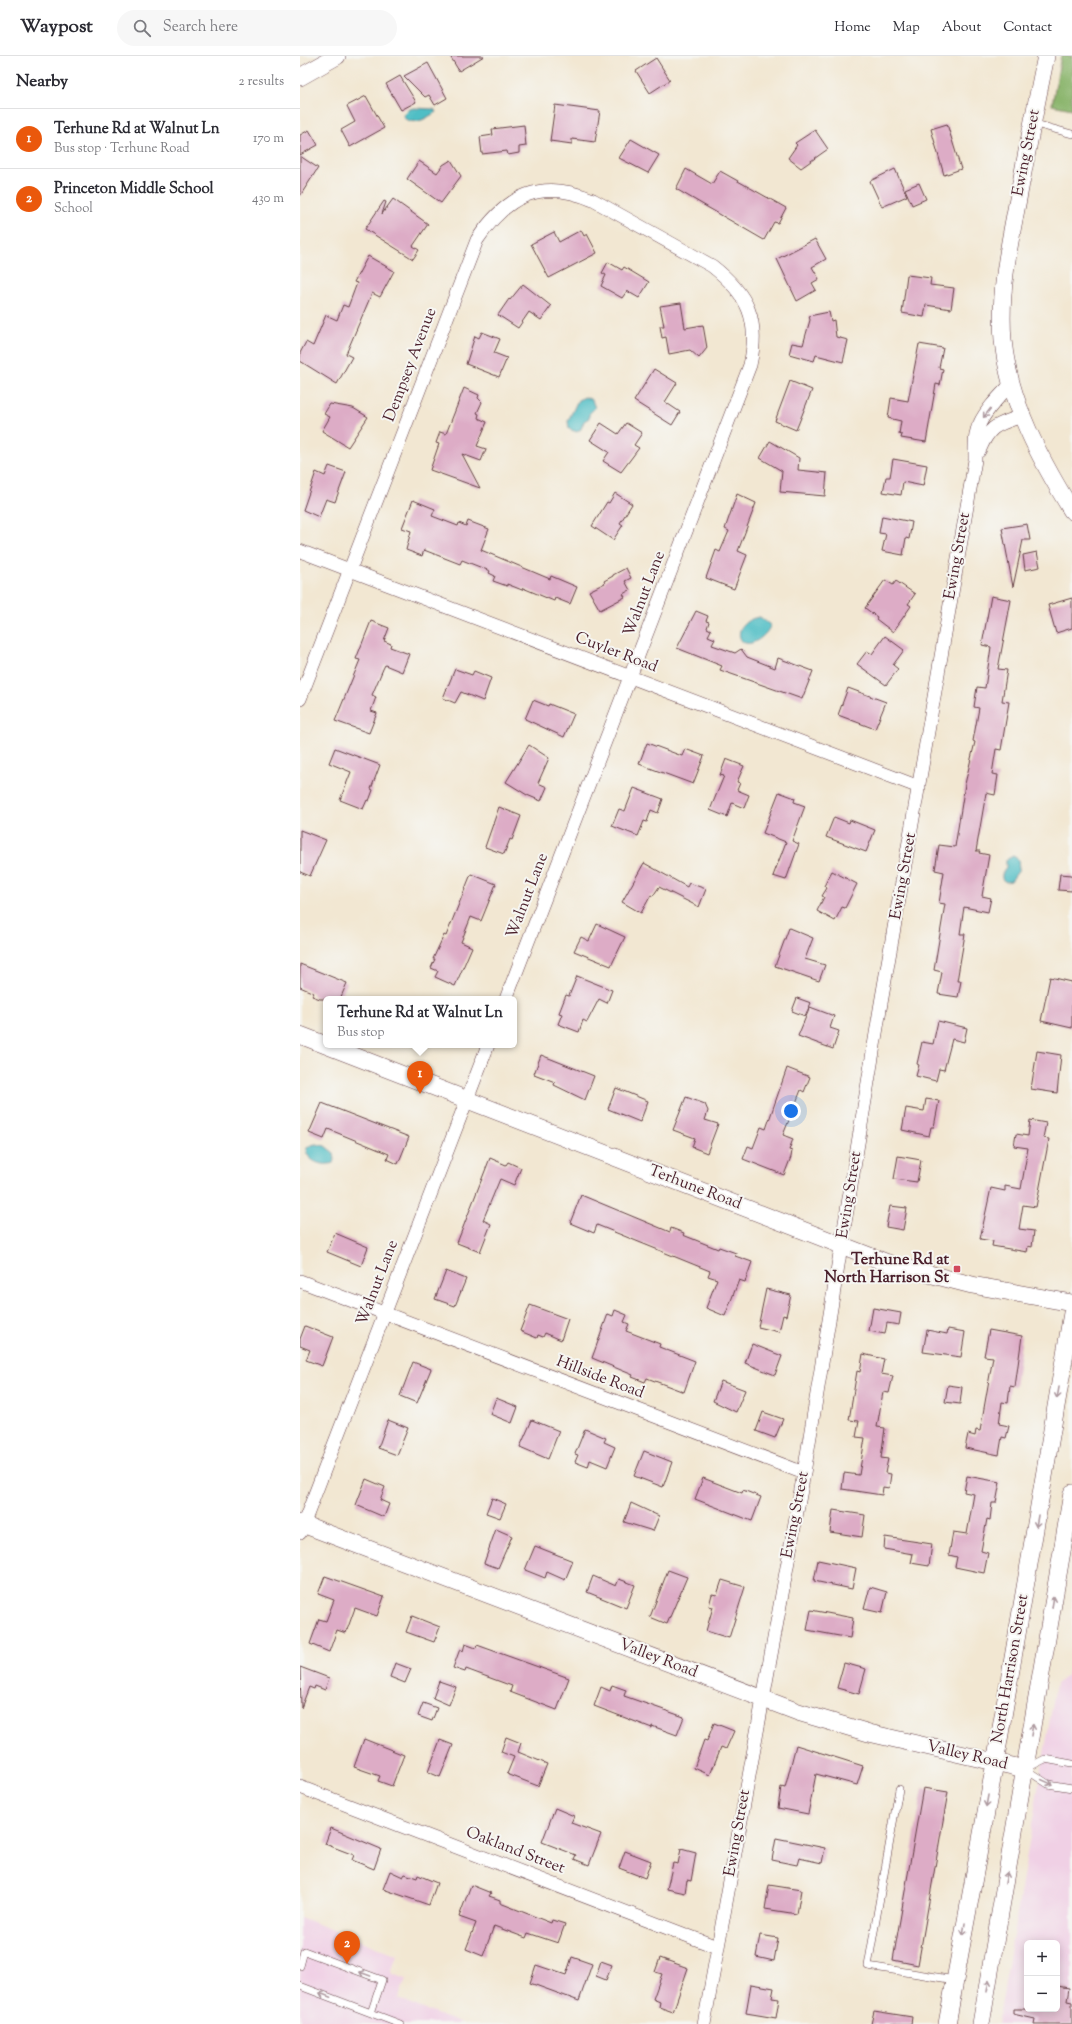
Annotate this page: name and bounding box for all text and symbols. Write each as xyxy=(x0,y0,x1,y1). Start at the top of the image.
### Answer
search box xyxy=(117,10,397,46)
text: Waypost xyxy=(20,14,93,41)
icon: search xyxy=(131,17,153,39)
text: Search here xyxy=(163,17,238,38)
text: Home xyxy=(834,18,871,38)
text: Map xyxy=(893,18,920,38)
text: About xyxy=(942,18,981,38)
text: Contact xyxy=(1003,18,1052,38)
text: Nearby xyxy=(16,70,68,94)
text: 2 results xyxy=(239,73,284,91)
street label: Ewing Street xyxy=(1007,107,1047,198)
text: Terhune Rd at Walnut Ln xyxy=(54,119,220,140)
text: 1 xyxy=(27,130,31,148)
text: 170 m xyxy=(253,130,284,148)
text: Bus stop · Terhune Road xyxy=(54,140,190,158)
text: Princeton Middle School xyxy=(54,179,214,200)
text: 2 xyxy=(26,190,32,208)
text: 430 m xyxy=(252,190,284,208)
text: School xyxy=(54,200,93,218)
street label: Dempsey Avenue xyxy=(379,305,443,425)
one-way arrow xyxy=(983,407,991,418)
street label: Ewing Street xyxy=(939,510,977,601)
street label: Walnut Lane xyxy=(618,548,672,640)
street label: Cuyler Road xyxy=(571,627,661,679)
street label: Ewing Street xyxy=(885,830,923,921)
street label: Walnut Lane xyxy=(501,850,555,942)
popup xyxy=(323,996,517,1048)
text: Terhune Rd at Walnut Ln xyxy=(337,1003,503,1024)
text: Bus stop xyxy=(337,1024,385,1042)
pin: 1 xyxy=(407,1061,433,1094)
your location xyxy=(781,1101,801,1121)
street label: Ewing Street xyxy=(832,1149,868,1240)
street label: Terhune Road xyxy=(645,1160,745,1216)
street label: Walnut Lane xyxy=(351,1237,405,1329)
place label: Terhune Rd at North Harrison St xyxy=(824,1249,950,1290)
marker: Terhune Rd at North Harrison St xyxy=(952,1264,962,1274)
street label: Hillside Road xyxy=(553,1351,647,1405)
one-way arrow xyxy=(1054,1386,1062,1399)
street label: Ewing Street xyxy=(776,1469,816,1560)
one-way arrow xyxy=(1033,1515,1041,1528)
street label: North Harrison Street xyxy=(987,1592,1036,1745)
one-way arrow xyxy=(1050,1596,1058,1609)
street label: Valley Road xyxy=(615,1633,701,1685)
one-way arrow xyxy=(1028,1724,1036,1737)
street label: Valley Road xyxy=(924,1735,1010,1777)
one-way arrow xyxy=(1041,1779,1053,1786)
street label: Ewing Street xyxy=(719,1787,757,1878)
one-way arrow xyxy=(983,1794,991,1807)
street label: Oakland Street xyxy=(462,1822,568,1881)
one-way arrow xyxy=(1002,1872,1010,1885)
one-way arrow xyxy=(960,1922,968,1935)
pin: 2 xyxy=(334,1931,360,1964)
map controls xyxy=(1024,1940,1060,2012)
button: + xyxy=(1024,1940,1060,1976)
one-way arrow xyxy=(359,1969,371,1977)
button: − xyxy=(1024,1976,1060,2012)
one-way arrow xyxy=(984,1979,992,1992)
one-way arrow xyxy=(319,1990,331,1998)

